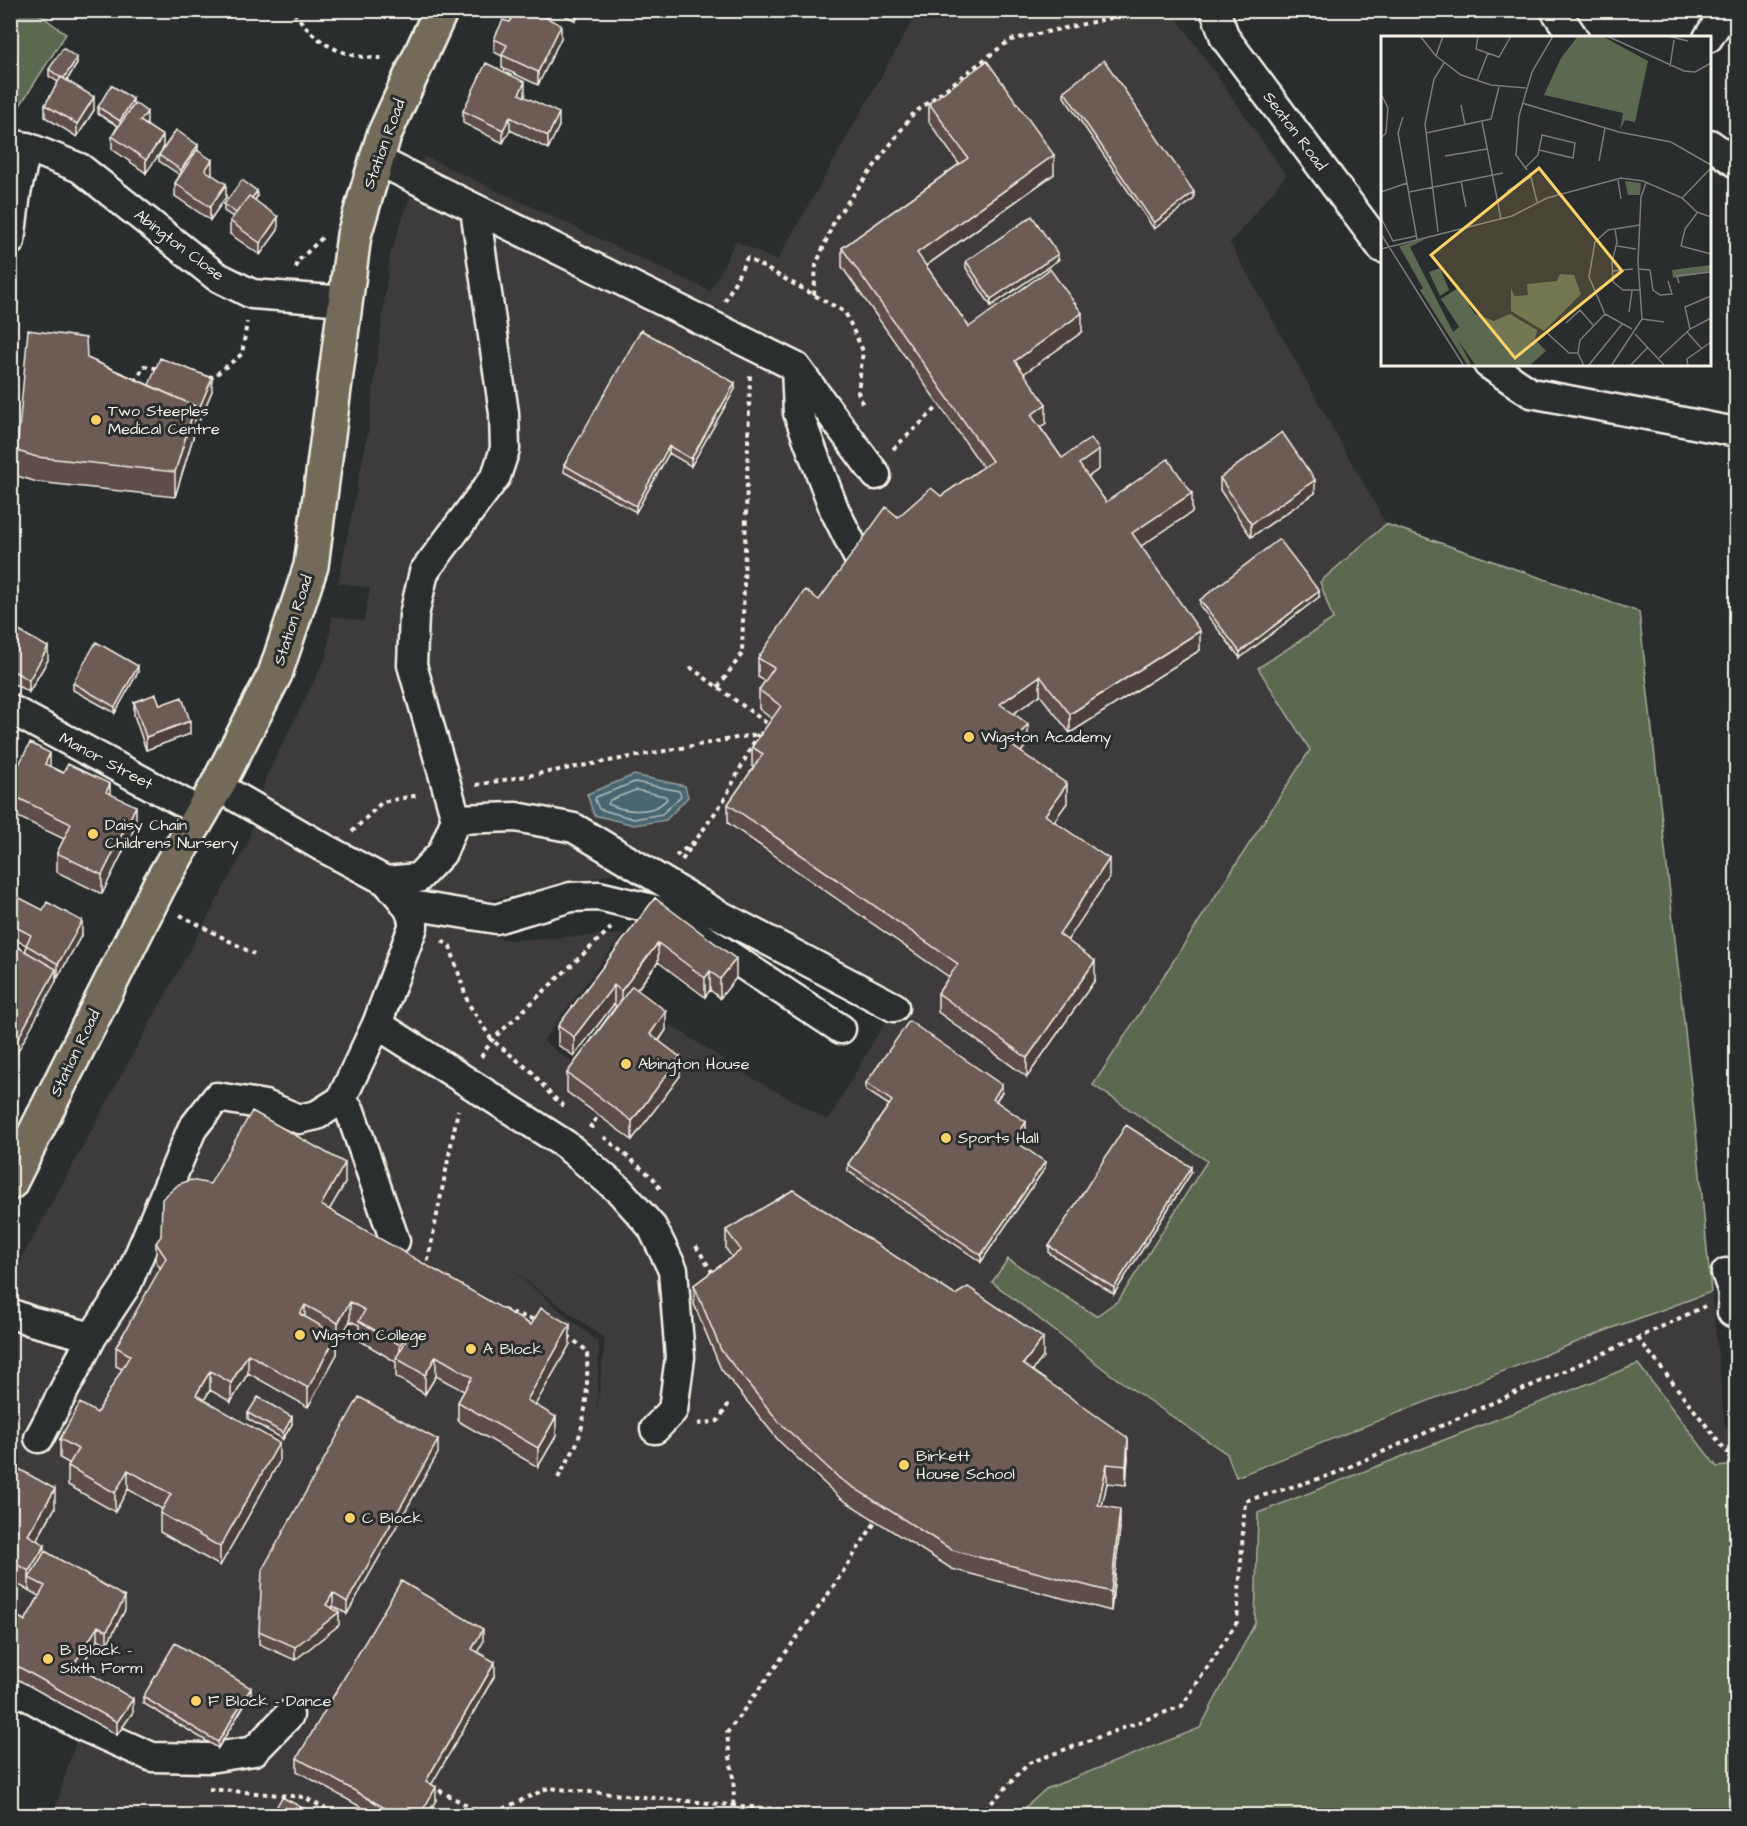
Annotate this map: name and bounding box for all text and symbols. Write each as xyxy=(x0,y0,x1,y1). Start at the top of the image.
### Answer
inset map xyxy=(1381,36,1711,366)
street label: Seaton Road xyxy=(1258,87,1332,175)
street label: Station Road xyxy=(358,96,410,192)
street label: Abington Close xyxy=(129,204,229,287)
place label: Two Steeples Medical Centre xyxy=(108,400,220,440)
marker: Two Steeples Medical Centre xyxy=(89,413,103,427)
street label: Station Road xyxy=(268,572,318,668)
place label: Wigston Academy xyxy=(981,726,1111,749)
street label: Manor Street xyxy=(55,727,157,795)
marker: Wigston Academy xyxy=(962,730,976,744)
place label: Daisy Chain Childrens Nursery xyxy=(105,814,239,855)
marker: Daisy Chain Childrens Nursery xyxy=(86,827,100,841)
street label: Station Road xyxy=(45,1006,105,1100)
place label: Abington House xyxy=(638,1053,750,1076)
marker: Abington House xyxy=(619,1057,633,1071)
place label: Sports Hall xyxy=(958,1127,1039,1149)
marker: Sports Hall xyxy=(939,1131,953,1145)
place label: Wigston College xyxy=(312,1324,427,1347)
marker: Wigston College xyxy=(293,1328,307,1342)
place label: A Block xyxy=(483,1338,543,1360)
marker: A Block xyxy=(464,1342,478,1356)
place label: Birkett House School xyxy=(916,1445,1015,1485)
marker: Birkett House School xyxy=(897,1458,911,1472)
place label: C Block xyxy=(362,1507,423,1529)
marker: C Block xyxy=(343,1511,357,1525)
place label: B Block - Sixth Form xyxy=(60,1639,143,1679)
marker: B Block - Sixth Form xyxy=(41,1652,55,1666)
place label: F Block - Dance xyxy=(208,1690,332,1712)
marker: F Block - Dance xyxy=(189,1694,203,1708)

